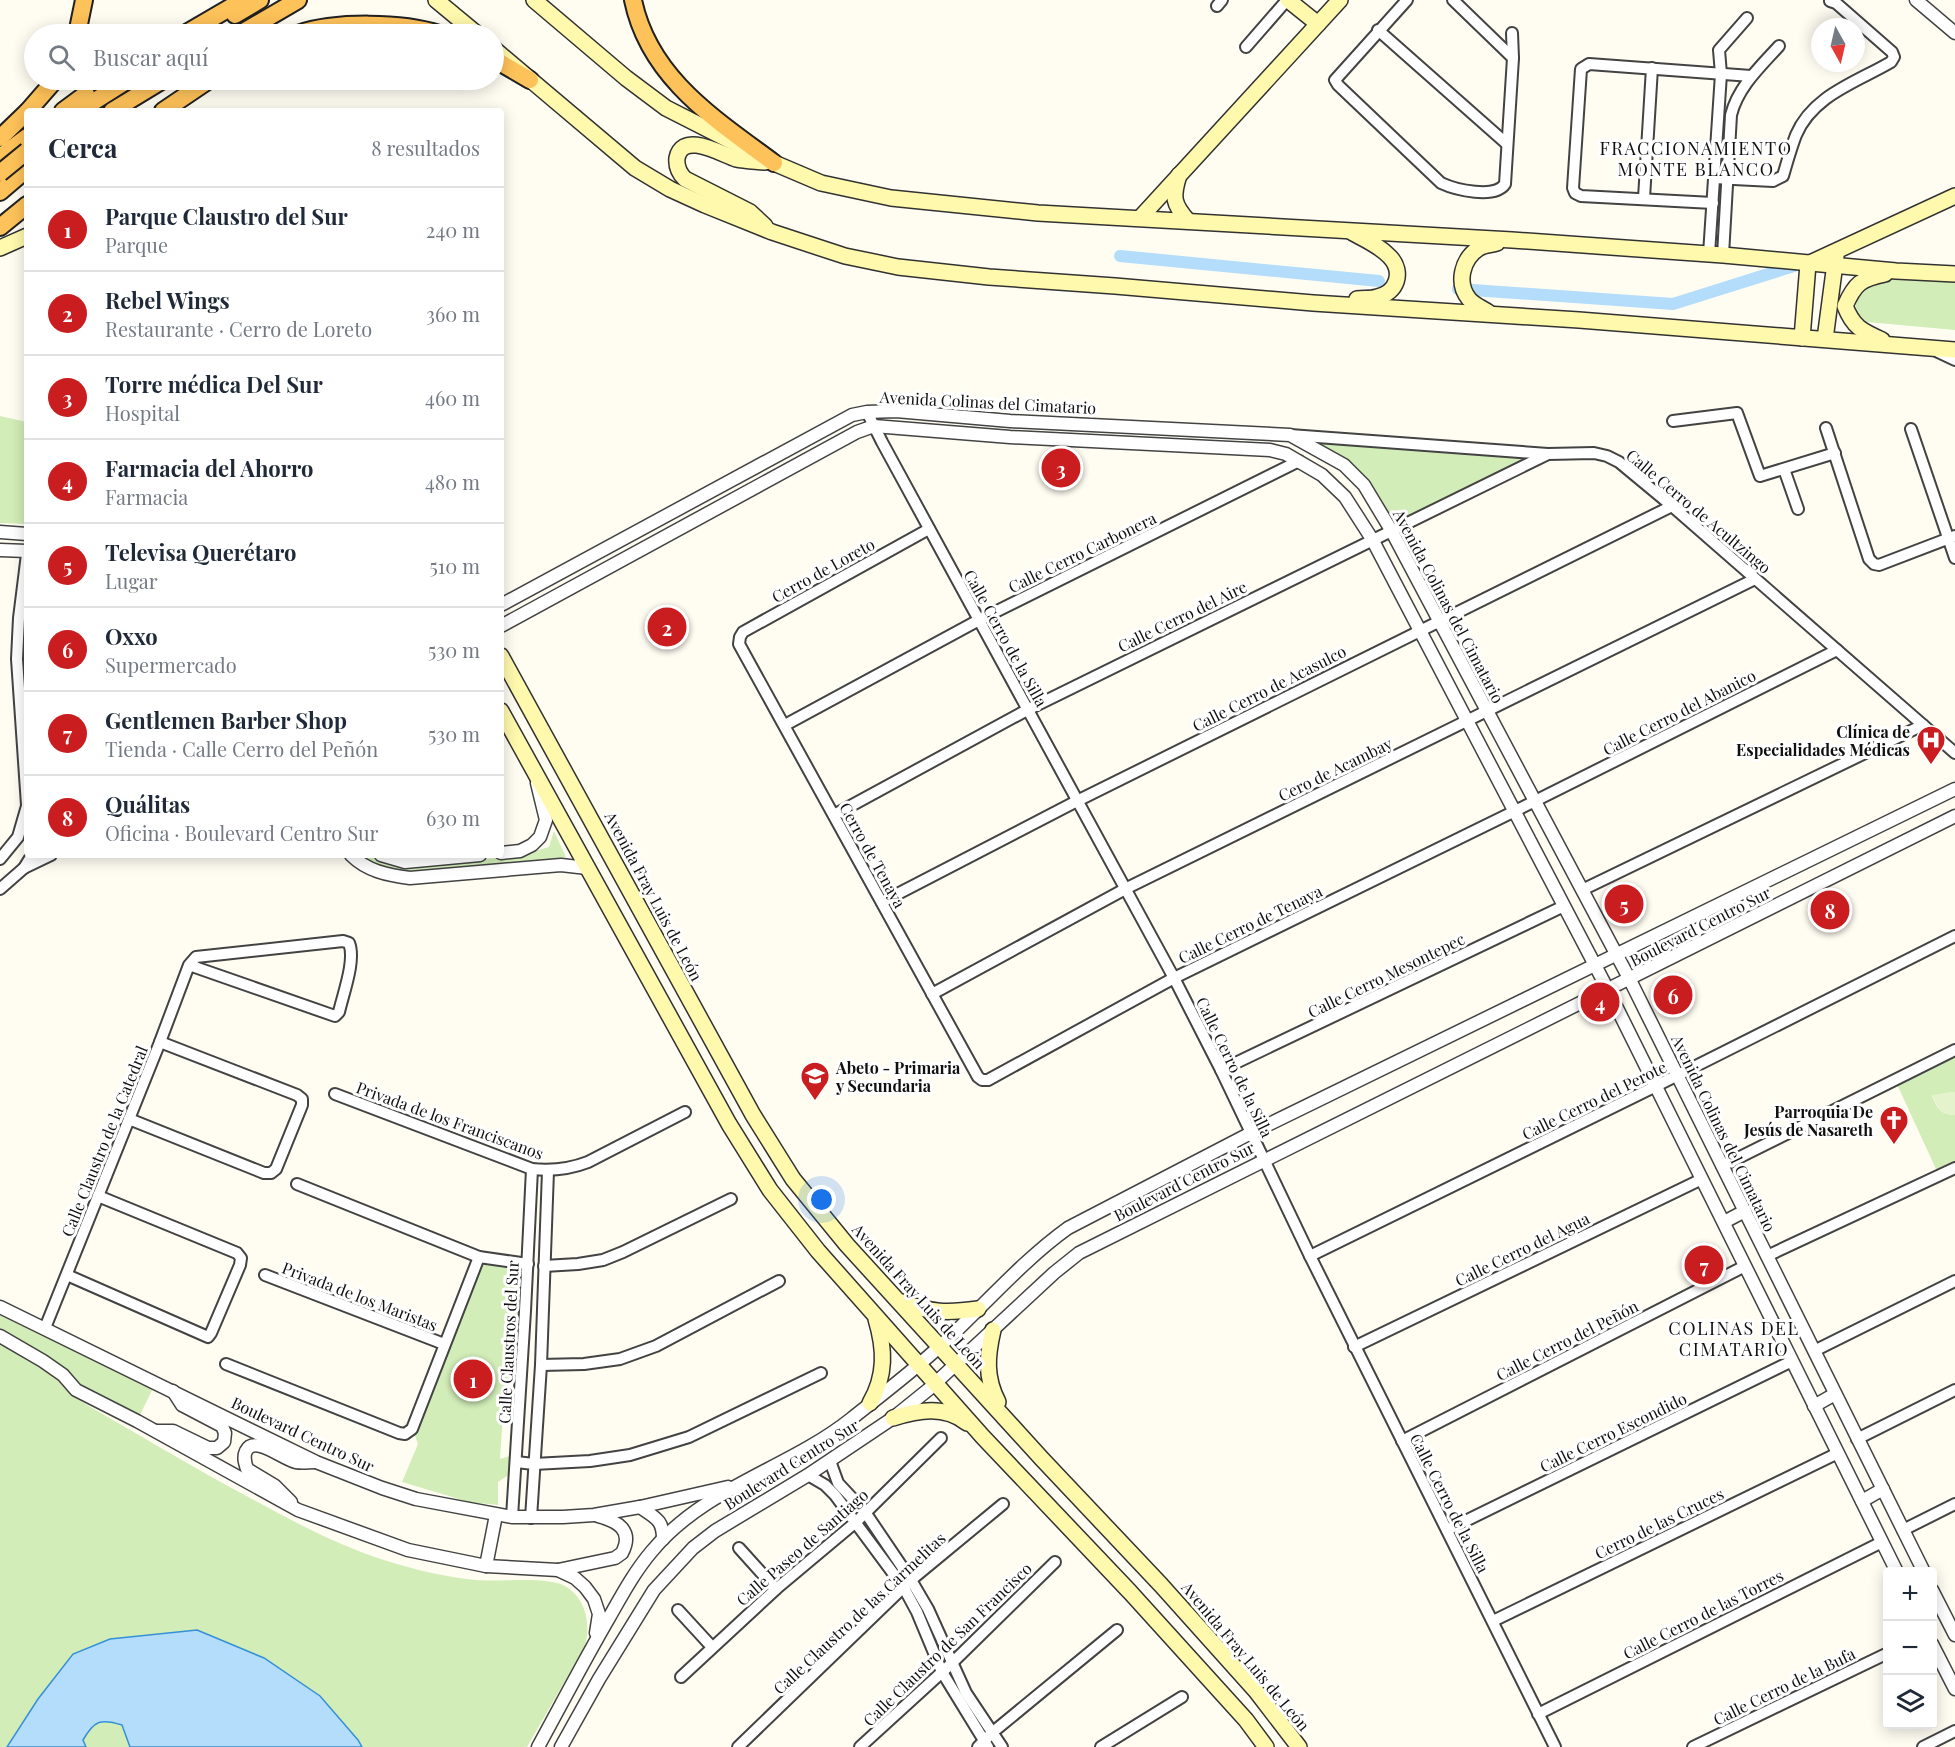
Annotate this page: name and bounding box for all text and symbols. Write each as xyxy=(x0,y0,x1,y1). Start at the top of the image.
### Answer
north arrow xyxy=(1811,18,1865,72)
search box xyxy=(24,24,504,90)
icon: search xyxy=(45,41,78,74)
text: Buscar aquí xyxy=(93,42,208,72)
text: Cerca xyxy=(48,130,117,165)
text: 8 resultados xyxy=(371,134,480,161)
district label: FRACCIONAMIENTO MONTE BLANCO xyxy=(1599,136,1793,181)
text: Parque Claustro del Sur xyxy=(105,201,348,231)
text: 1 xyxy=(64,216,71,243)
text: 240 m xyxy=(426,216,480,243)
text: Parque xyxy=(105,231,168,258)
text: Rebel Wings xyxy=(105,285,230,315)
text: 2 xyxy=(62,300,73,327)
text: 360 m xyxy=(426,300,480,327)
text: Restaurante · Cerro de Loreto xyxy=(105,315,372,342)
text: Torre médica Del Sur xyxy=(105,369,323,399)
text: 3 xyxy=(63,384,72,411)
text: 460 m xyxy=(425,384,480,411)
street label: Avenida Colinas del Cimatario xyxy=(878,386,1097,418)
text: Hospital xyxy=(105,399,180,426)
street label: Calle Cerro de Acultzingo xyxy=(1622,444,1776,578)
pin: 3 xyxy=(1042,446,1080,490)
text: Farmacia del Ahorro xyxy=(105,453,313,483)
text: 4 xyxy=(62,468,73,495)
text: 480 m xyxy=(425,468,480,495)
text: Farmacia xyxy=(105,483,188,510)
street label: Avenida Colinas del Cimatario xyxy=(1388,505,1509,707)
street label: Calle Cerro Carbonera xyxy=(1005,507,1159,597)
street label: Cerro de Loreto xyxy=(768,533,878,607)
text: Televisa Querétaro xyxy=(105,537,296,567)
text: 5 xyxy=(63,552,72,579)
text: 510 m xyxy=(430,552,480,579)
street label: Calle Cerro de la Silla xyxy=(960,566,1052,710)
text: Lugar xyxy=(105,567,158,594)
street label: Calle Cerro del Aire xyxy=(1114,576,1250,656)
pin: 2 xyxy=(648,604,686,650)
text: Oxxo xyxy=(105,621,158,651)
text: 6 xyxy=(62,636,73,663)
text: 530 m xyxy=(428,636,480,663)
street label: Calle Cerro de Acasulco xyxy=(1189,640,1350,736)
text: Supermercado xyxy=(105,651,237,678)
street label: Calle Cerro del Abanico xyxy=(1599,664,1759,760)
text: Gentlemen Barber Shop xyxy=(105,705,347,735)
text: 7 xyxy=(63,720,72,747)
text: 530 m xyxy=(428,720,480,747)
place label: Clínica de Especialidades Médicas xyxy=(1736,721,1910,760)
hospital icon: Clínica de Especialidades Médicas xyxy=(1915,724,1947,766)
street label: Cero de Acambay xyxy=(1274,732,1396,806)
text: Tienda · Calle Cerro del Peñón xyxy=(105,735,378,762)
text: Quálitas xyxy=(105,789,190,819)
street label: Cerro de Tenaya xyxy=(835,799,911,911)
text: 8 xyxy=(62,804,73,831)
text: 630 m xyxy=(426,804,480,831)
street label: Avenida Fray Luis de León xyxy=(600,807,708,985)
text: Oficina · Boulevard Centro Sur xyxy=(105,819,379,846)
street label: Calle Cerro de Tenaya xyxy=(1175,880,1325,968)
street label: Boulevard Centro Sur xyxy=(1626,881,1774,971)
pin: 5 xyxy=(1604,882,1644,926)
pin: 8 xyxy=(1810,888,1850,932)
street label: Calle Cerro Mesontepec xyxy=(1304,928,1468,1022)
pin: 6 xyxy=(1654,972,1692,1018)
pin: 4 xyxy=(1580,980,1620,1024)
street label: Calle Cerro de la Silla xyxy=(1192,993,1278,1141)
street label: Avenida Colinas del Cimatario xyxy=(1667,1030,1781,1235)
street label: Calle Claustro de la Catedral xyxy=(56,1042,152,1240)
street label: Calle Cerro del Perote xyxy=(1518,1056,1670,1144)
place label: Abeto - Primaria y Secundaria xyxy=(835,1057,961,1096)
school or university icon: Abeto - Primaria y Secundaria xyxy=(799,1060,831,1102)
street label: Privada de los Franciscanos xyxy=(354,1076,546,1164)
place label: Parroquia De Jesús de Nasareth xyxy=(1743,1101,1873,1140)
church icon: Parroquia De Jesús de Nasareth xyxy=(1878,1104,1910,1146)
street label: Boulevard Centro Sur xyxy=(1110,1136,1258,1226)
your location xyxy=(807,1185,836,1214)
street label: Calle Cerro del Agua xyxy=(1451,1207,1593,1291)
street label: Avenida Fray Luis de León xyxy=(847,1218,990,1373)
pin: 7 xyxy=(1684,1242,1724,1288)
street label: Privada de los Maristas xyxy=(279,1257,441,1335)
street label: Calle Claustros del Sur xyxy=(493,1260,523,1424)
street label: Calle Cerro del Peñón xyxy=(1492,1295,1642,1385)
district label: COLINAS DEL CIMATARIO xyxy=(1668,1316,1800,1361)
pin: 1 xyxy=(454,1356,492,1402)
street label: Calle Cerro Escondido xyxy=(1536,1387,1690,1477)
street label: Boulevard Centro Sur xyxy=(228,1392,378,1476)
street label: Boulevard Centro Sur xyxy=(720,1414,862,1514)
street label: Calle Cerro de la Silla xyxy=(1406,1430,1494,1576)
street label: Cerro de las Cruces xyxy=(1591,1483,1727,1563)
street label: Calle Paseo de Santiago xyxy=(732,1484,873,1610)
street label: Calle Claustro de las Carmelitas xyxy=(768,1527,950,1699)
street label: Calle Claustro de San Francisco xyxy=(858,1558,1036,1730)
street label: Calle Cerro de las Torres xyxy=(1619,1564,1787,1664)
map controls xyxy=(1883,1567,1937,1729)
button: + xyxy=(1883,1567,1937,1621)
street label: Avenida Fray Luis de León xyxy=(1177,1576,1315,1735)
button: − xyxy=(1883,1621,1937,1675)
street label: Calle Cerro de la Bufa xyxy=(1709,1642,1859,1730)
button: layers xyxy=(1883,1675,1937,1729)

